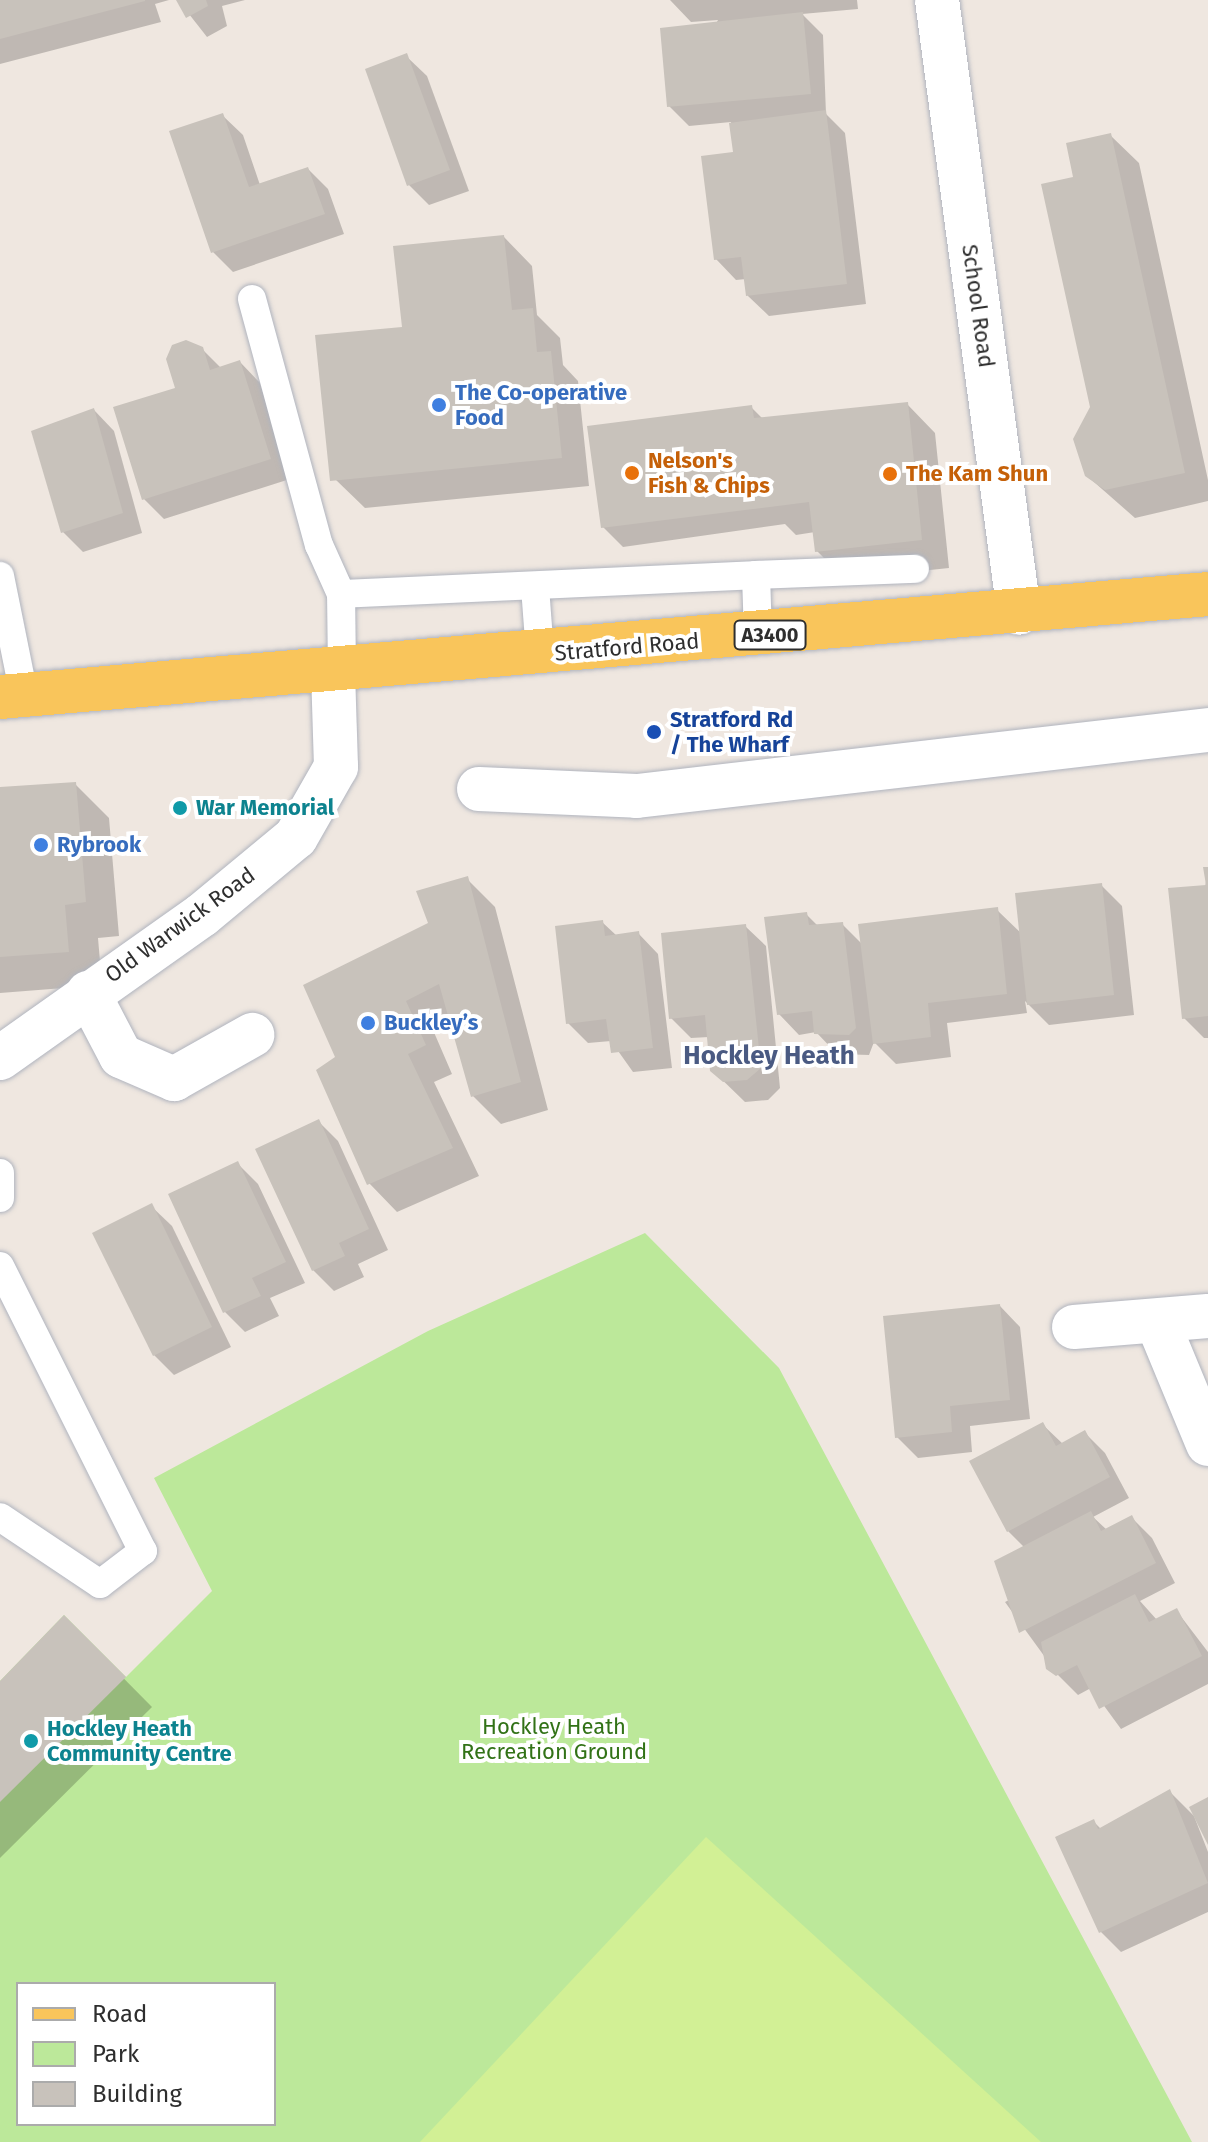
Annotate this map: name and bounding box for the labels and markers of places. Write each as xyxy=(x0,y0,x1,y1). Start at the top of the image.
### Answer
place label: The Co-operative Food xyxy=(455,379,627,430)
marker: The Co-operative Food xyxy=(430,396,448,414)
place label: Nelson's Fish & Chips xyxy=(648,447,770,498)
place label: The Kam Shun xyxy=(906,461,1048,487)
marker: Nelson's Fish & Chips xyxy=(623,464,641,482)
marker: The Kam Shun xyxy=(881,465,899,483)
place label: Stratford Rd / The Wharf xyxy=(670,706,793,758)
marker: Stratford Rd / The Wharf xyxy=(645,723,663,741)
place label: War Memorial xyxy=(196,795,334,821)
marker: War Memorial xyxy=(171,799,189,817)
place label: Rybrook xyxy=(57,832,141,858)
marker: Rybrook xyxy=(32,836,50,854)
place label: Buckley’s xyxy=(384,1010,478,1036)
marker: Buckley’s xyxy=(359,1014,377,1032)
place label: Hockley Heath Community Centre xyxy=(47,1715,232,1766)
marker: Hockley Heath Community Centre xyxy=(22,1732,40,1750)

